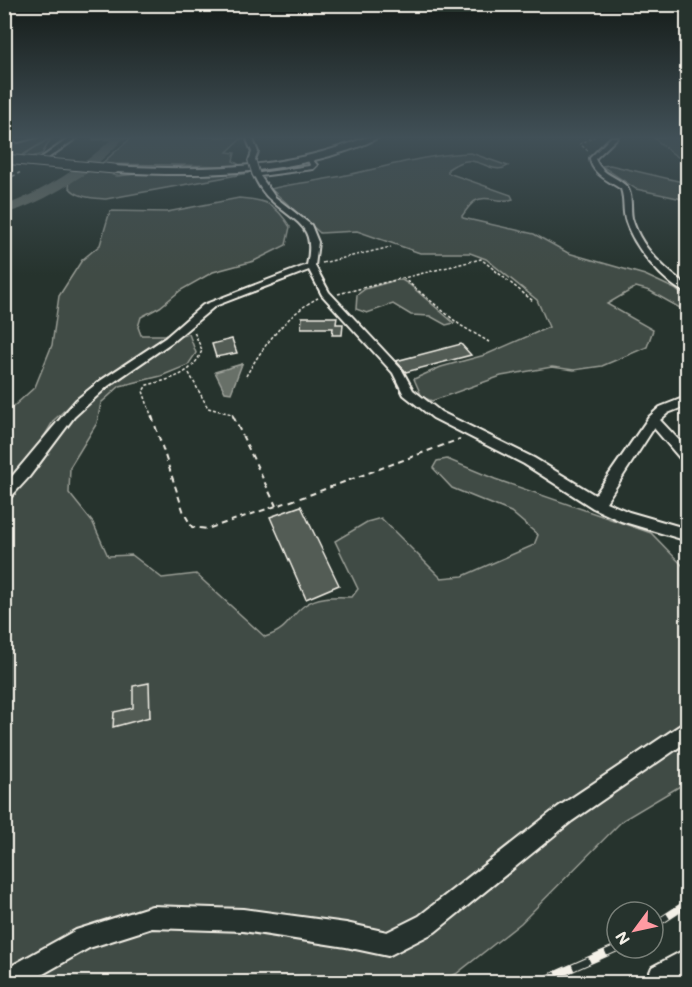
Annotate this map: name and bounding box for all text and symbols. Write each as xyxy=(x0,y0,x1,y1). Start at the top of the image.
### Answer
north arrow xyxy=(605,900,665,960)
text: N xyxy=(610,928,634,949)

